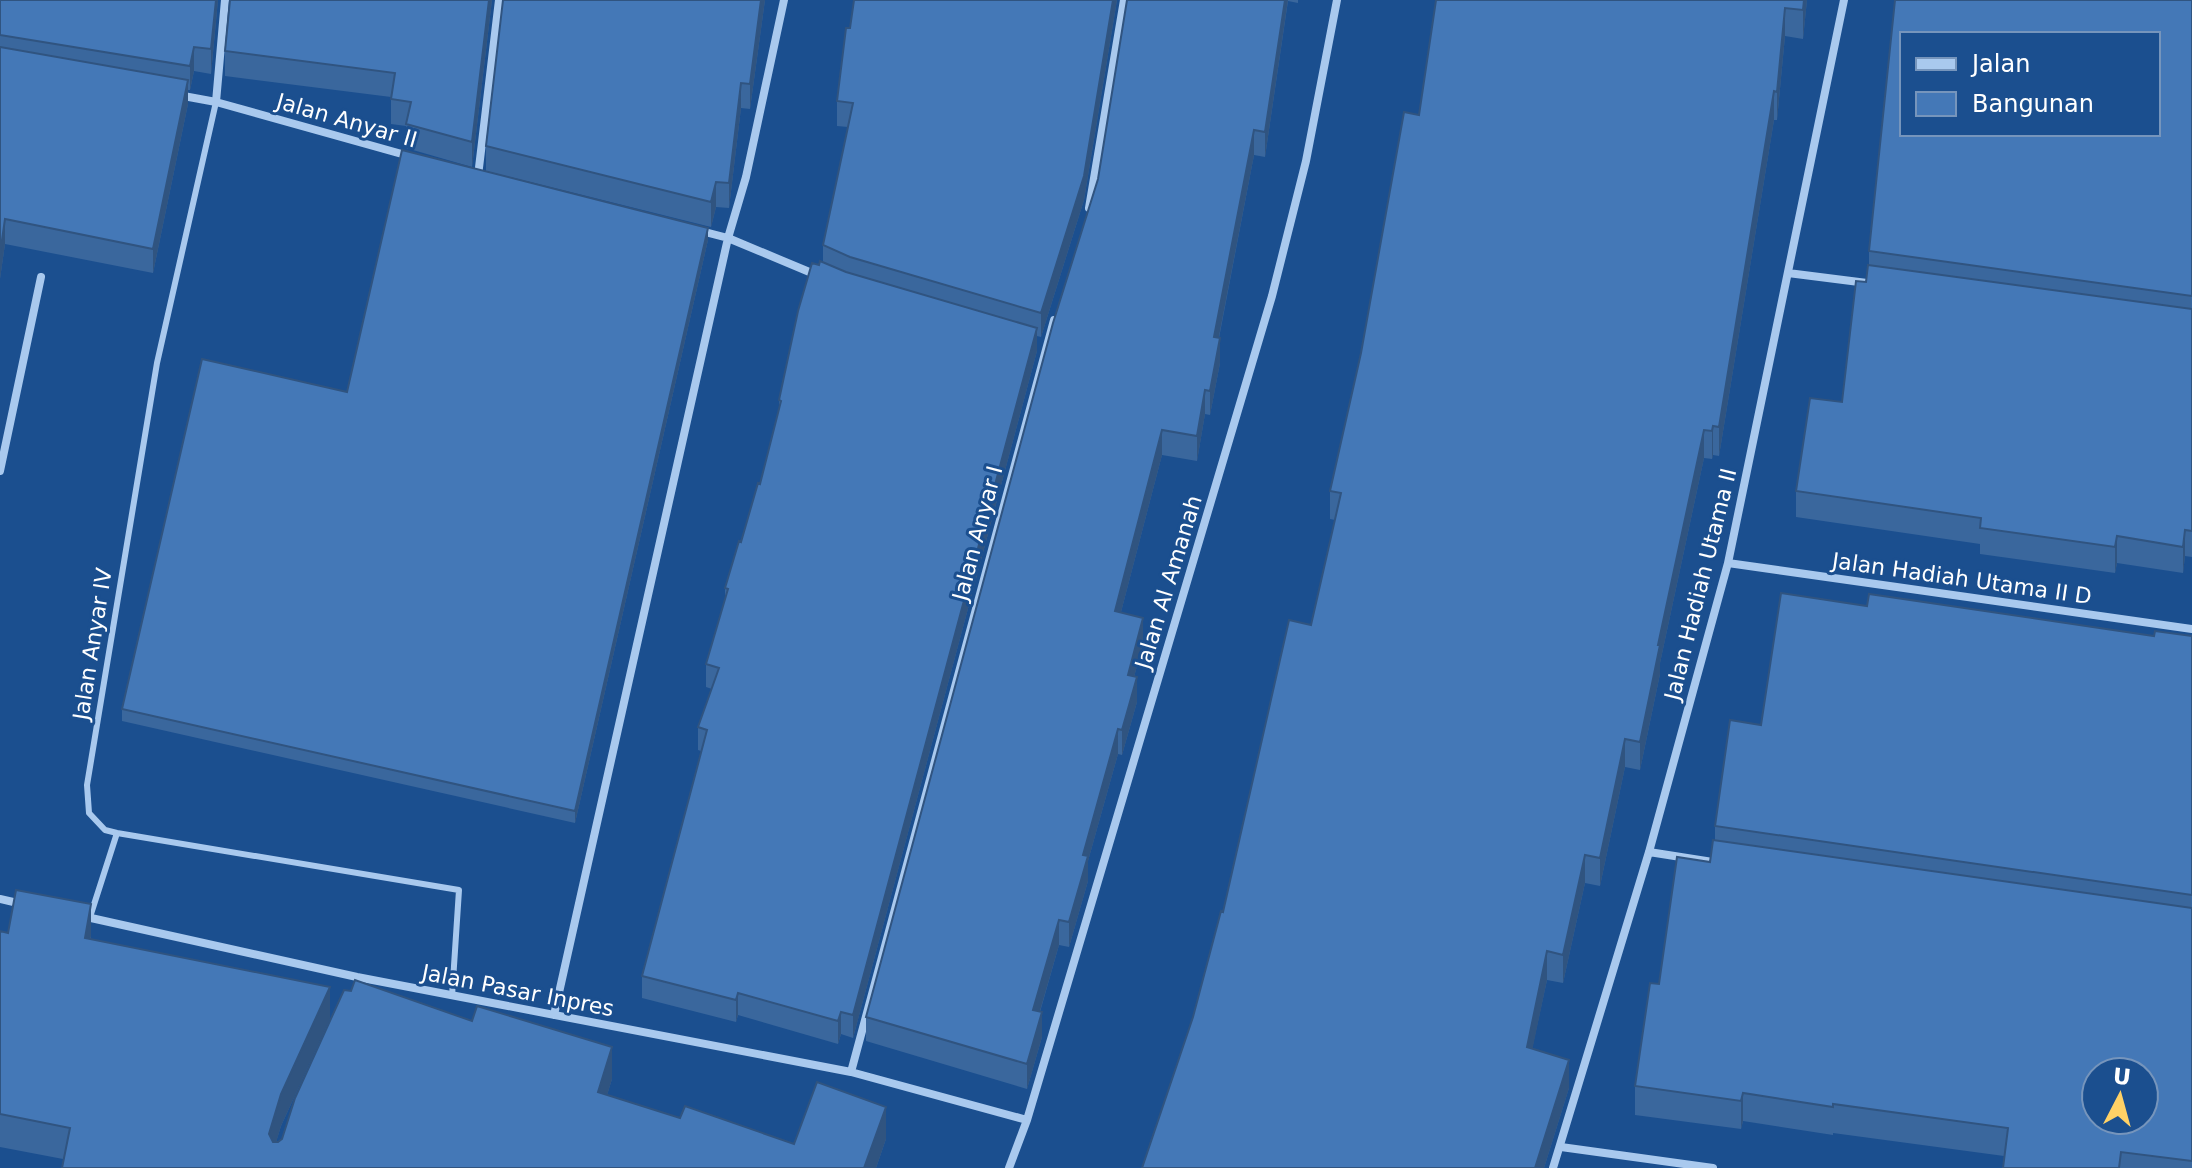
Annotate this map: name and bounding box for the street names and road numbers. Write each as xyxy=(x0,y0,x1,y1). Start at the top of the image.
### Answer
street label: Jalan Anyar II xyxy=(272,88,420,152)
street label: Jalan Anyar I xyxy=(947,463,1007,605)
street label: Jalan Hadiah Utama II xyxy=(1659,466,1741,705)
street label: Jalan Al Amanah xyxy=(1130,492,1207,674)
street label: Jalan Hadiah Utama II D xyxy=(1828,548,2093,609)
street label: Jalan Anyar IV xyxy=(68,566,117,724)
street label: Jalan Pasar Inpres xyxy=(418,959,616,1021)

